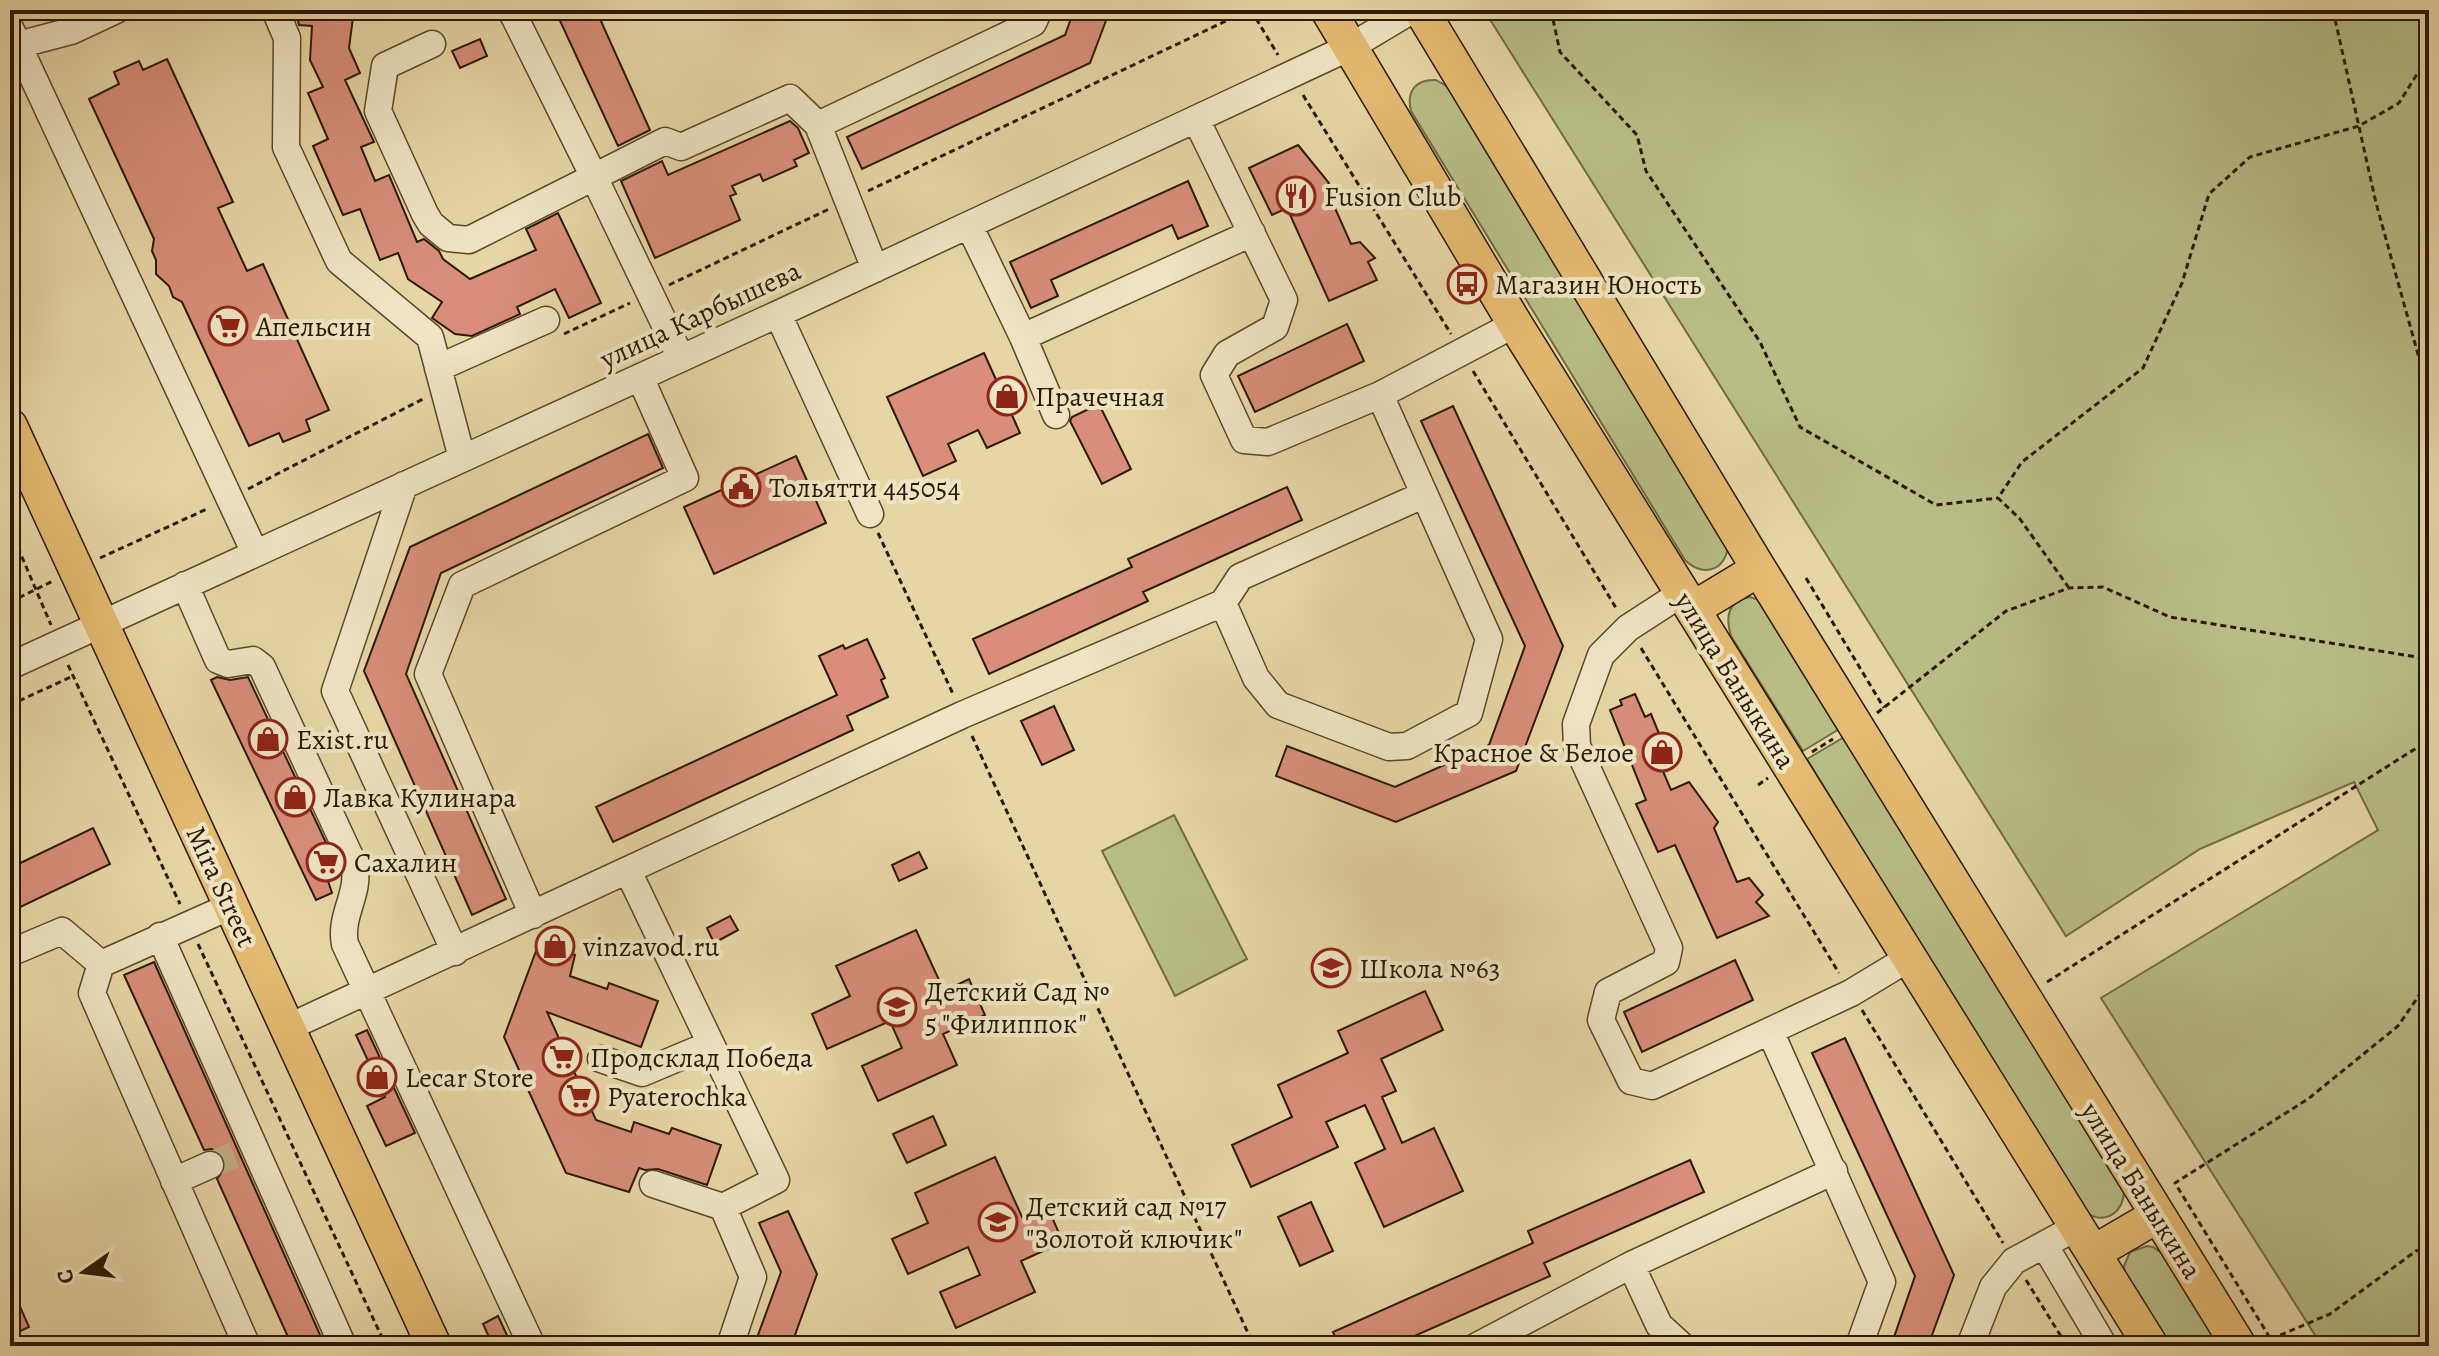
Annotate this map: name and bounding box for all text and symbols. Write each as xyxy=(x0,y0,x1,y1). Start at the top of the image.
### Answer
restaurant icon: Fusion Club xyxy=(1275,175,1317,217)
place label: Fusion Club xyxy=(1324,178,1461,216)
street label: улица Карбышева xyxy=(593,252,807,379)
bus stop icon: Магазин Юность xyxy=(1446,263,1488,305)
place label: Магазин Юность xyxy=(1495,266,1701,304)
supermarket icon: Апельсин xyxy=(207,305,249,347)
place label: Апельсин xyxy=(255,308,371,346)
shop icon: Прачечная xyxy=(986,375,1028,417)
place label: Прачечная xyxy=(1035,378,1165,416)
public building icon: Тольятти 445054 xyxy=(720,466,762,508)
place label: Тольятти 445054 xyxy=(769,469,960,507)
street label: улица Баныкина xyxy=(1665,584,1805,776)
shop icon: Exist.ru xyxy=(247,718,289,760)
place label: Exist.ru xyxy=(296,721,390,759)
shop icon: Красное & Белое xyxy=(1641,731,1683,773)
place label: Красное & Белое xyxy=(1433,734,1634,772)
shop icon: Лавка Кулинара xyxy=(274,776,316,818)
place label: Лавка Кулинара xyxy=(323,779,516,817)
street label: Mira Street xyxy=(177,820,266,953)
supermarket icon: Сахалин xyxy=(305,841,347,883)
place label: Сахалин xyxy=(354,844,457,882)
shop icon: vinzavod.ru xyxy=(534,925,576,967)
place label: vinzavod.ru xyxy=(582,928,720,966)
school or university icon: Школа №63 xyxy=(1310,947,1352,989)
place label: Школа №63 xyxy=(1359,950,1500,988)
place label: Детский Сад № 5 "Филиппок" xyxy=(925,973,1110,1043)
school or university icon: Детский Сад № 5 "Филиппок" xyxy=(876,986,918,1028)
supermarket icon: Продсклад Победа xyxy=(541,1036,583,1078)
place label: Продсклад Победа xyxy=(590,1039,813,1077)
shop icon: Lecar Store xyxy=(356,1056,398,1098)
place label: Lecar Store xyxy=(405,1059,534,1097)
supermarket icon: Pyaterochka xyxy=(558,1075,600,1117)
place label: Pyaterochka xyxy=(607,1078,747,1116)
street label: улица Баныкина xyxy=(2071,1094,2211,1286)
place label: Детский сад №17 "Золотой ключик" xyxy=(1026,1188,1242,1258)
school or university icon: Детский сад №17 "Золотой ключик" xyxy=(977,1201,1019,1243)
north arrow xyxy=(44,1232,124,1312)
text: С xyxy=(49,1266,82,1287)

